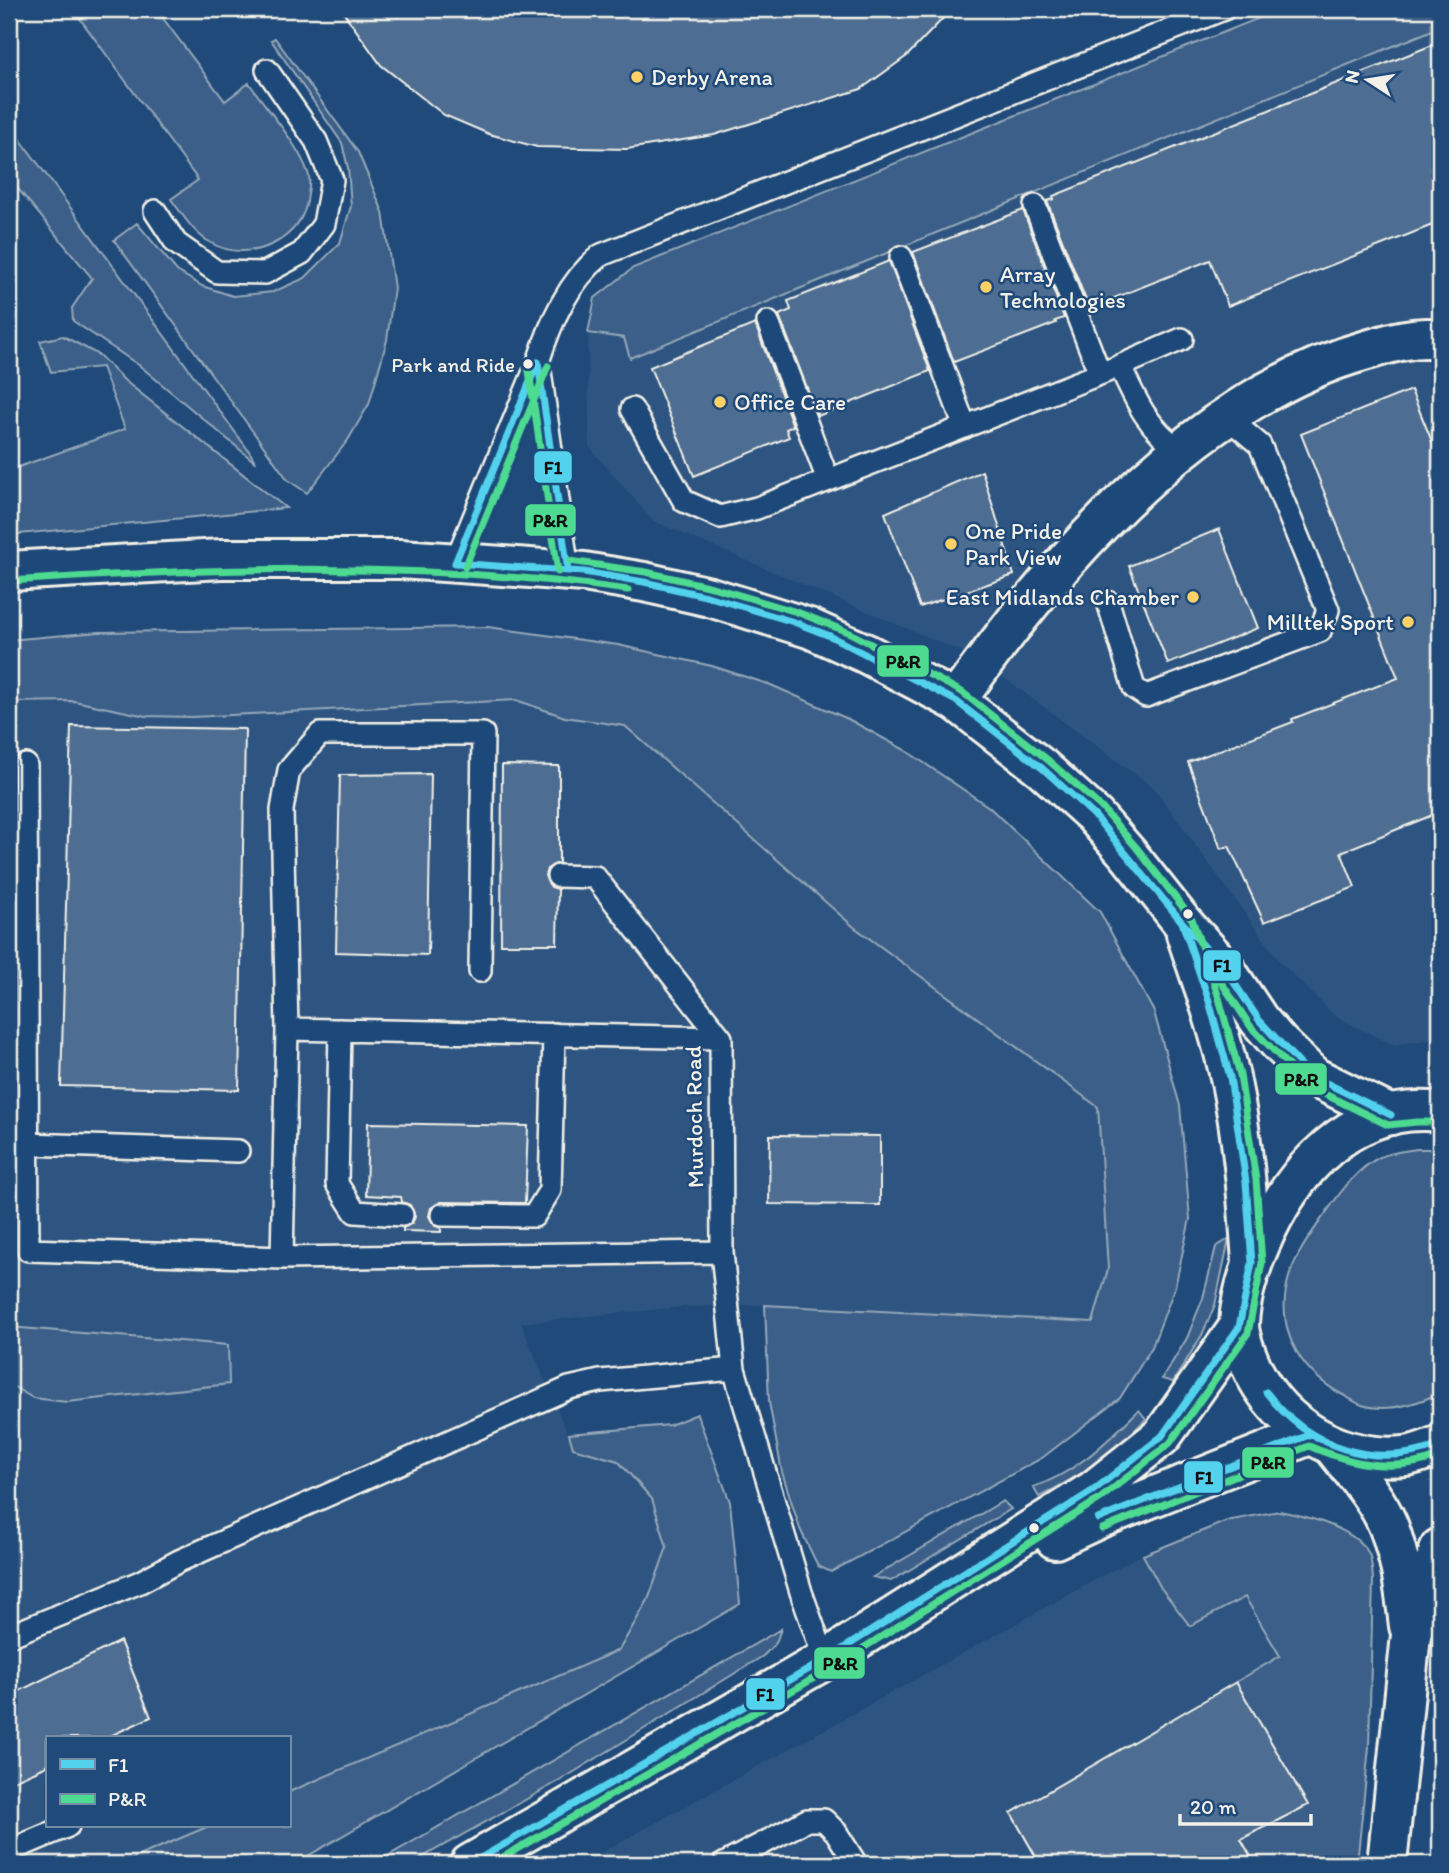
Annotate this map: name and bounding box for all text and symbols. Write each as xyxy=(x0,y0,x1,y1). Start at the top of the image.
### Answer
north arrow xyxy=(1334,46,1404,116)
place label: Derby Arena xyxy=(651,63,773,91)
text: N xyxy=(1339,68,1364,85)
marker: Derby Arena xyxy=(629,69,645,85)
place label: Array Technologies xyxy=(1000,260,1126,314)
marker: Array Technologies xyxy=(978,279,994,295)
place label: Park and Ride xyxy=(391,352,515,377)
marker: Park and Ride xyxy=(521,357,535,371)
place label: Office Care xyxy=(734,388,846,416)
marker: Office Care xyxy=(712,394,728,410)
line badge: F1 xyxy=(533,450,573,484)
text: F1 xyxy=(544,456,562,479)
line badge: P&R xyxy=(524,503,577,537)
text: P&R xyxy=(533,509,568,532)
place label: One Pride Park View xyxy=(965,517,1062,571)
marker: One Pride Park View xyxy=(943,536,959,552)
place label: East Midlands Chamber xyxy=(946,583,1179,611)
marker: East Midlands Chamber xyxy=(1185,589,1201,605)
place label: Milltek Sport xyxy=(1267,608,1394,636)
marker: Milltek Sport xyxy=(1400,614,1416,630)
line badge: P&R xyxy=(876,644,930,678)
text: P&R xyxy=(886,650,921,673)
unlabelled marker xyxy=(1181,907,1195,921)
line badge: F1 xyxy=(1202,949,1242,982)
text: F1 xyxy=(1213,954,1231,977)
street label: Murdoch Road xyxy=(679,1046,709,1188)
line badge: P&R xyxy=(1274,1062,1328,1096)
text: P&R xyxy=(1284,1068,1319,1091)
line badge: P&R xyxy=(1241,1446,1295,1479)
text: P&R xyxy=(1251,1451,1286,1474)
line badge: F1 xyxy=(1183,1460,1224,1494)
text: F1 xyxy=(1195,1466,1213,1489)
unlabelled marker xyxy=(1027,1521,1041,1535)
line badge: P&R xyxy=(813,1646,866,1680)
text: P&R xyxy=(823,1652,858,1675)
line badge: F1 xyxy=(745,1677,786,1711)
text: F1 xyxy=(756,1683,774,1706)
legend xyxy=(46,1736,290,1828)
text: F1 xyxy=(108,1752,129,1777)
scale bar xyxy=(1180,1782,1311,1826)
text: P&R xyxy=(108,1786,147,1811)
text: 20 m xyxy=(1190,1794,1237,1819)

